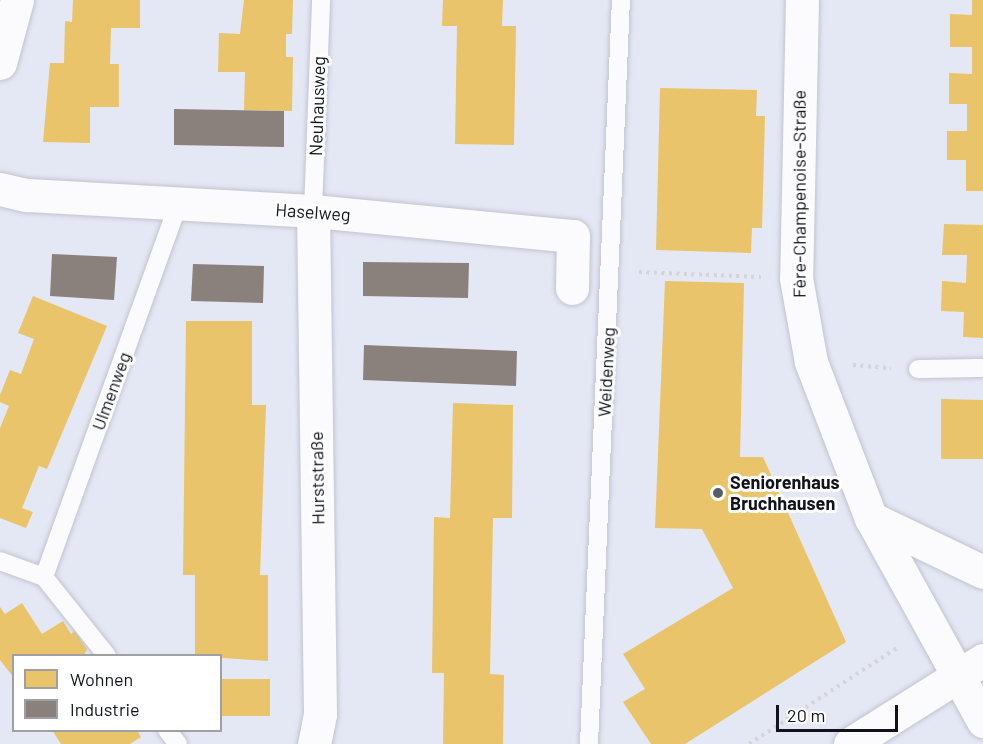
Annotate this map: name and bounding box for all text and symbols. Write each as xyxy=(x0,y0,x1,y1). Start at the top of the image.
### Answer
street label: Neuhausweg xyxy=(304,56,330,156)
street label: Fère-Champenoise-Straße xyxy=(788,90,810,298)
street label: Haselweg xyxy=(275,199,351,225)
street label: Weidenweg xyxy=(593,327,619,417)
street label: Ulmenweg xyxy=(87,349,135,433)
street label: Hurststraße xyxy=(305,431,329,525)
place label: Seniorenhaus Bruchhausen xyxy=(730,472,840,514)
marker: Seniorenhaus Bruchhausen xyxy=(711,486,725,500)
legend xyxy=(12,654,222,732)
text: Wohnen xyxy=(70,668,133,690)
scale bar xyxy=(779,693,900,731)
text: Industrie xyxy=(70,698,140,720)
text: 20 m xyxy=(787,704,825,726)

